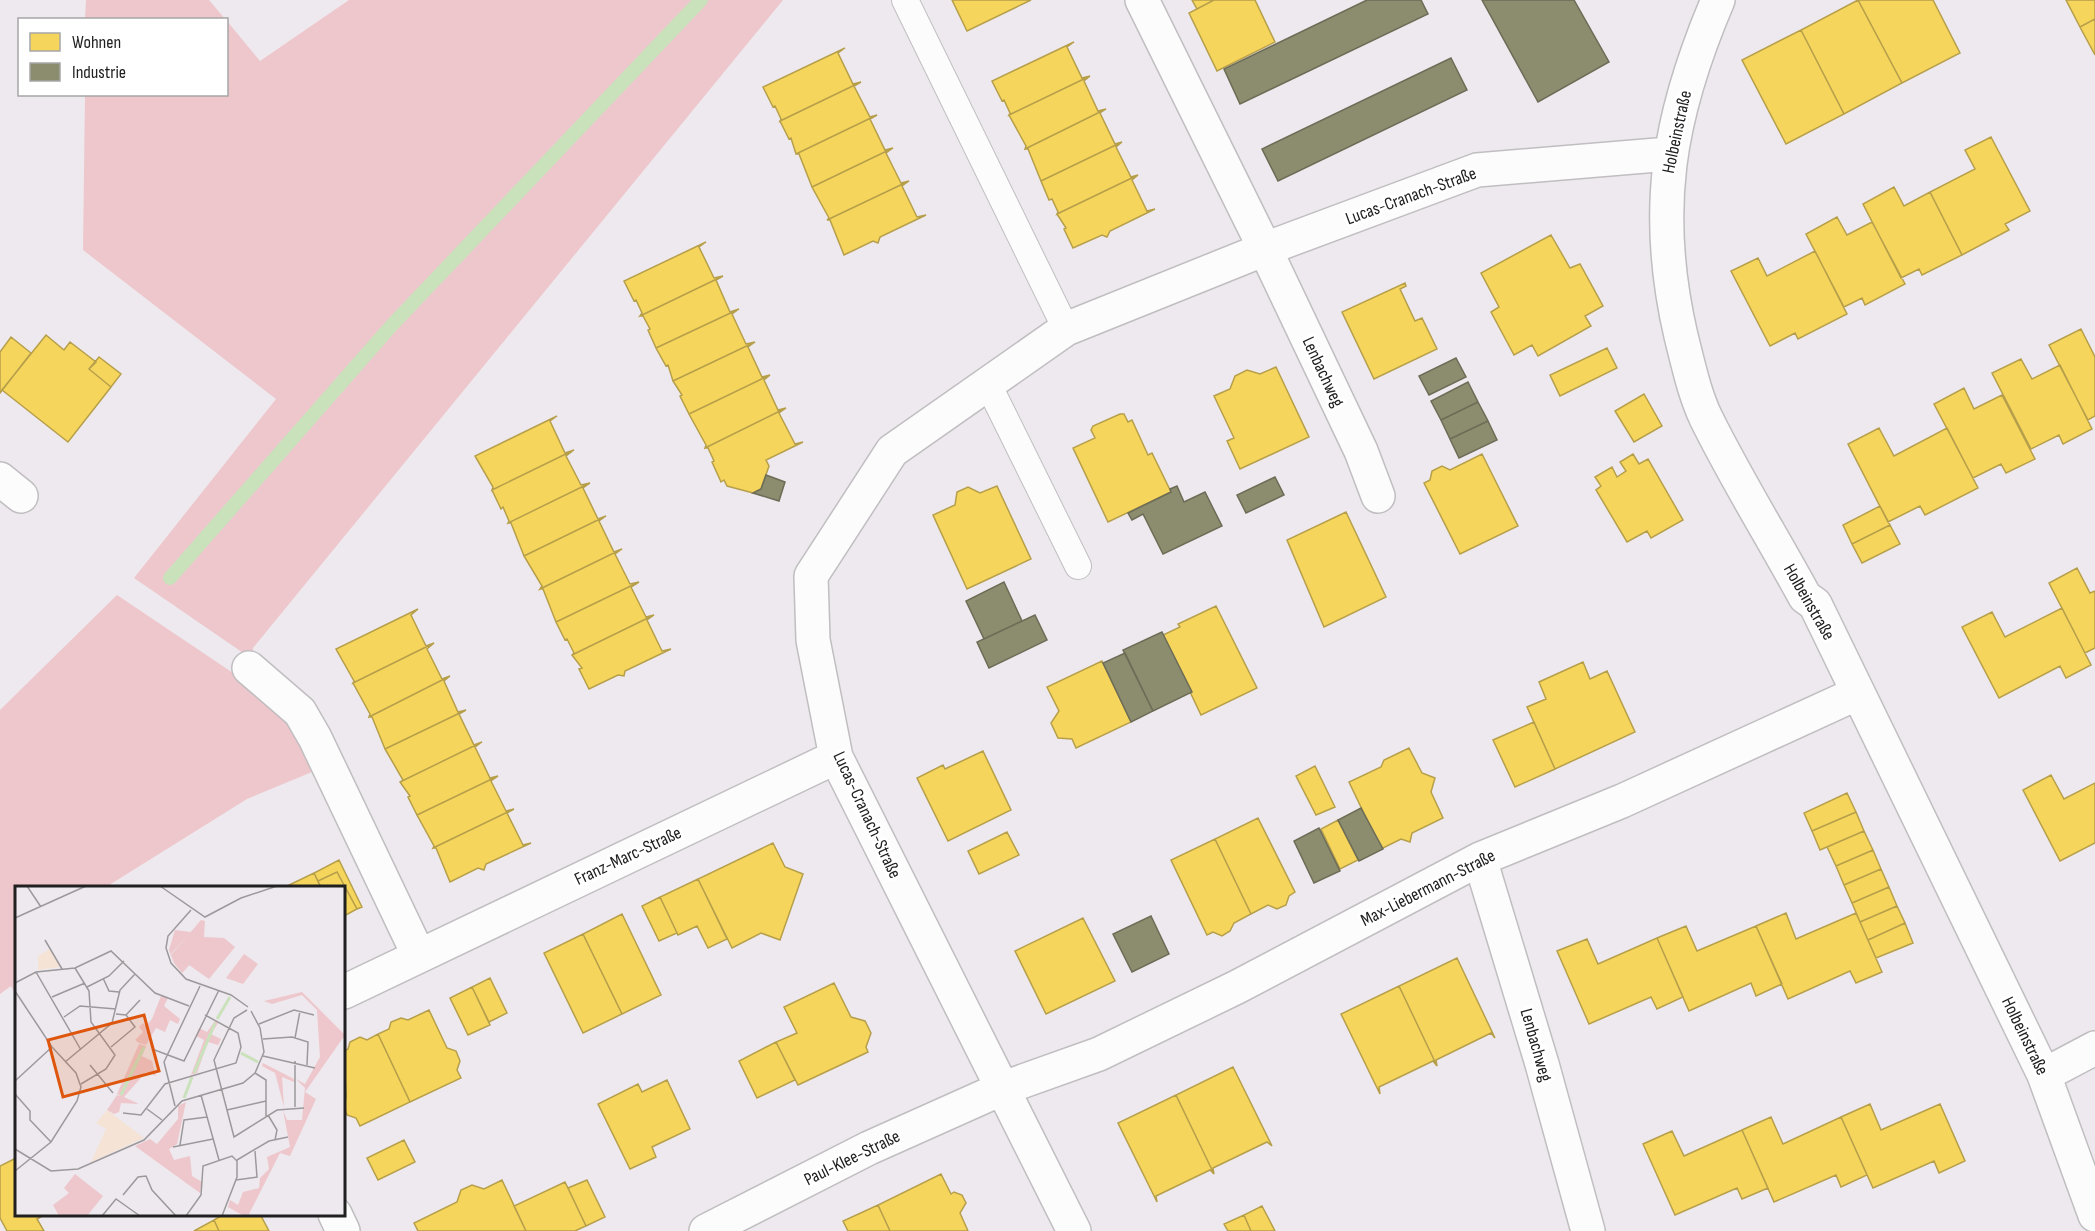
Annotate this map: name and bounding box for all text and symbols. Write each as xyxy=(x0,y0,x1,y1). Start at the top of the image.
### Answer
legend xyxy=(18,18,228,96)
text: Wohnen xyxy=(72,32,121,53)
text: Industrie xyxy=(72,62,126,83)
street label: Holbeinstraße xyxy=(1658,89,1696,175)
street label: Lucas-Cranach-Straße xyxy=(1343,163,1479,229)
street label: Lenbachweg xyxy=(1298,334,1348,410)
street label: Holbeinstraße xyxy=(1779,560,1839,644)
street label: Lucas-Cranach-Straße xyxy=(828,748,906,882)
street label: Franz-Marc-Straße xyxy=(571,822,685,890)
street label: Max-Liebermann-Straße xyxy=(1357,845,1499,931)
inset map xyxy=(15,886,345,1216)
street label: Holbeinstraße xyxy=(1997,994,2053,1078)
street label: Lenbachweg xyxy=(1516,1006,1556,1084)
street label: Paul-Klee-Straße xyxy=(801,1126,903,1190)

